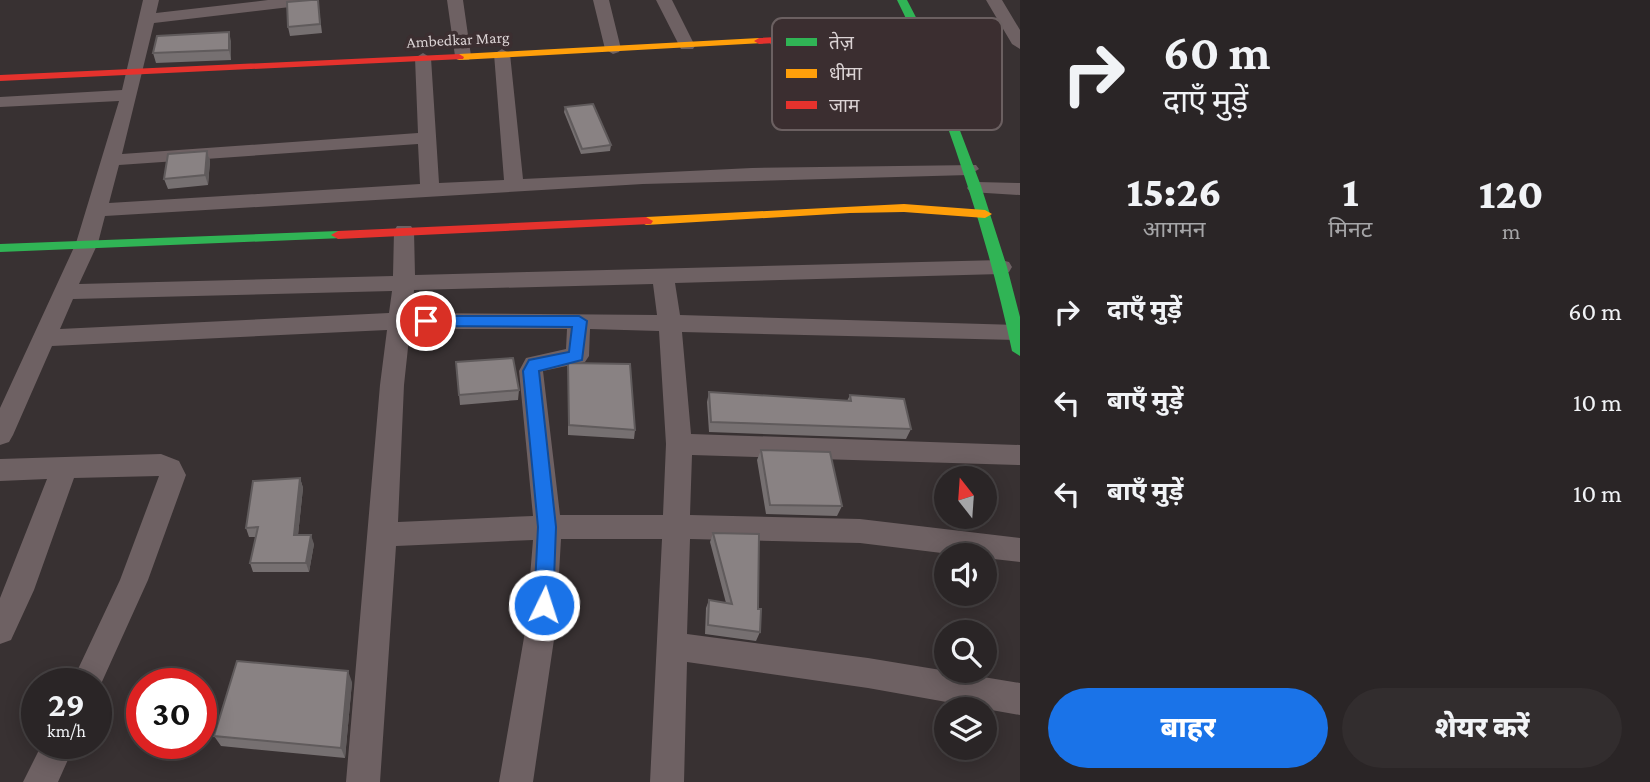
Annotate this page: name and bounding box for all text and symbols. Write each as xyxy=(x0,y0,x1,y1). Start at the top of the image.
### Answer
legend xyxy=(772,18,1002,130)
text: 60 m xyxy=(1163,25,1270,80)
street label: Ambedkar Marg xyxy=(406,28,510,52)
icon: right xyxy=(1048,28,1139,119)
text: तेज़ xyxy=(829,31,855,53)
text: धीमा xyxy=(829,63,863,84)
text: दाएँ मुड़ें xyxy=(1163,83,1248,119)
text: जाम xyxy=(829,95,860,116)
text: 15:26 xyxy=(1126,168,1222,215)
text: 1 xyxy=(1342,168,1359,215)
text: 120 xyxy=(1479,170,1544,217)
text: आगमन xyxy=(1143,216,1206,242)
text: मिनट xyxy=(1328,216,1372,242)
text: m xyxy=(1502,218,1520,244)
pin xyxy=(396,291,456,351)
icon: right xyxy=(1048,293,1086,331)
text: दाएँ मुड़ें xyxy=(1107,295,1182,324)
text: 60 m xyxy=(1568,297,1622,326)
icon: arrive xyxy=(407,302,445,340)
icon: left xyxy=(1048,384,1086,422)
text: बाएँ मुड़ें xyxy=(1107,386,1183,415)
text: 10 m xyxy=(1573,388,1622,417)
north arrow xyxy=(934,466,998,528)
map controls xyxy=(934,466,997,760)
icon: left xyxy=(1048,475,1086,513)
text: बाएँ मुड़ें xyxy=(1107,477,1183,506)
text: 10 m xyxy=(1573,479,1622,508)
button: sound xyxy=(934,543,997,606)
position arrow xyxy=(507,568,581,642)
button: search xyxy=(934,620,997,683)
speed limit sign: 30 xyxy=(126,668,217,759)
text: 29 xyxy=(48,685,85,724)
button: बाहर xyxy=(1048,688,1328,768)
button: शेयर करें xyxy=(1342,688,1622,768)
button: layers xyxy=(934,697,997,760)
text: km/h xyxy=(47,721,86,741)

